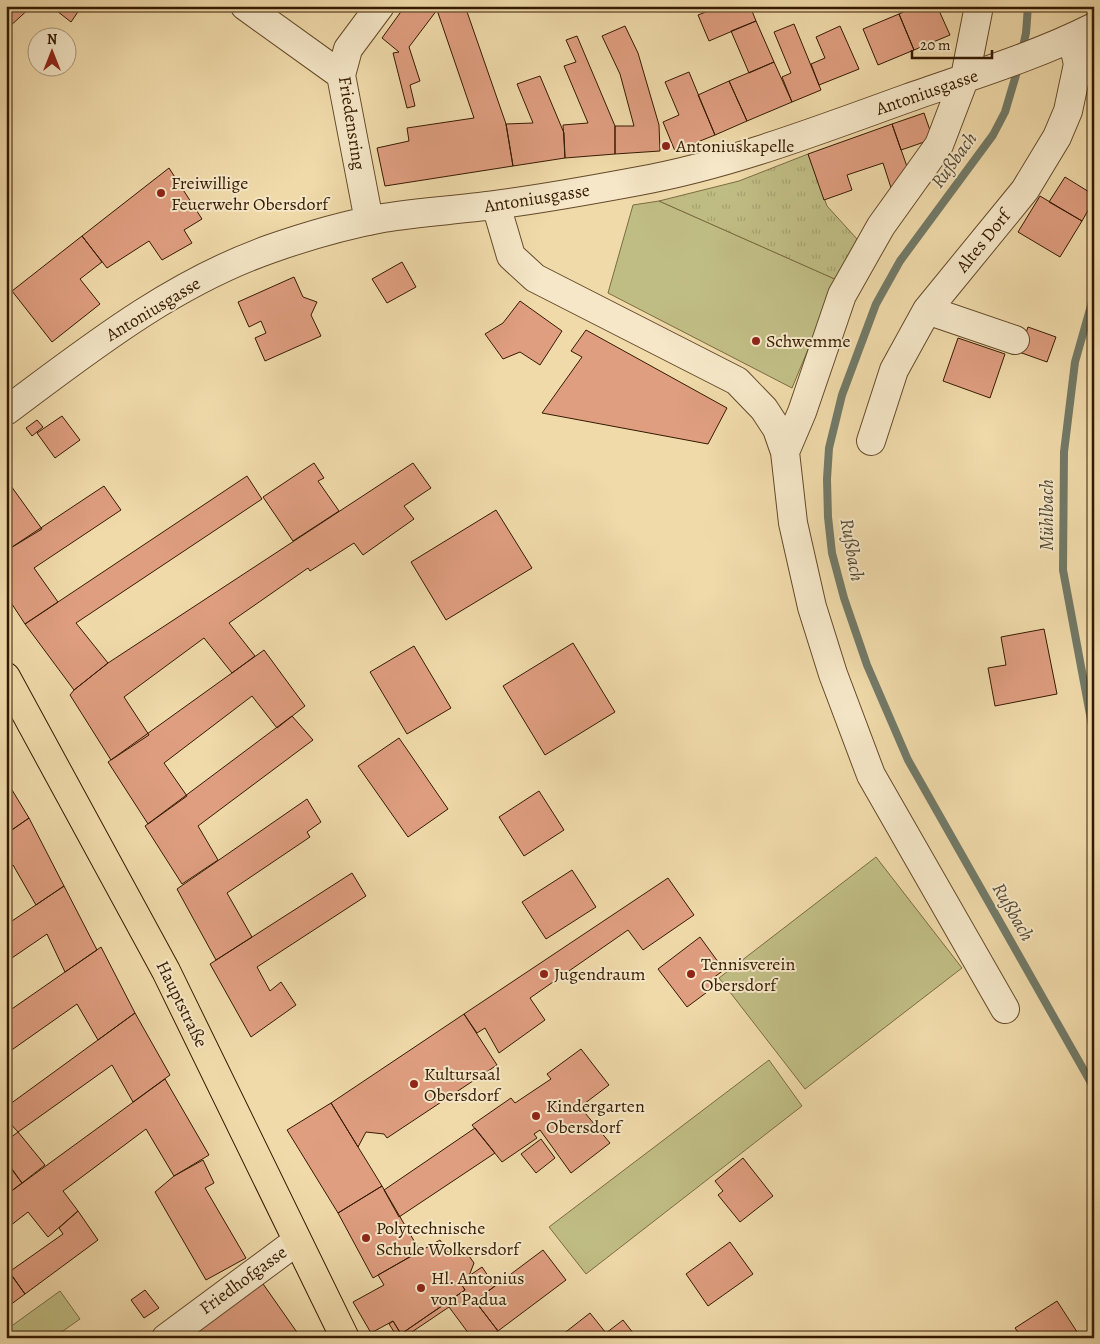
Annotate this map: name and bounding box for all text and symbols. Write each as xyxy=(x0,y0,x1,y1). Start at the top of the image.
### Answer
north arrow xyxy=(28,28,78,78)
scale bar xyxy=(912,28,992,60)
text: N xyxy=(47,30,57,49)
text: 20 m xyxy=(920,35,951,55)
street label: Antoniusgasse xyxy=(872,63,981,121)
street label: Friedensring xyxy=(333,74,371,172)
water label: Rußbach xyxy=(925,127,983,193)
place label: Antoniuskapelle xyxy=(675,134,794,158)
marker: Antoniuskapelle xyxy=(660,140,672,152)
place label: Freiwillige Feuerwehr Obersdorf xyxy=(171,171,331,216)
street label: Antoniusgasse xyxy=(482,178,591,218)
marker: Freiwillige Feuerwehr Obersdorf xyxy=(155,187,167,199)
street label: Altes Dorf xyxy=(950,202,1017,278)
street label: Antoniusgasse xyxy=(100,271,205,347)
place label: Schwemme xyxy=(766,329,851,353)
marker: Schwemme xyxy=(750,335,762,347)
water label: Mühlbach xyxy=(1034,479,1060,551)
water label: Rußbach xyxy=(834,516,870,584)
water label: Rußbach xyxy=(986,878,1040,946)
place label: Tennisverein Obersdorf xyxy=(701,952,795,997)
street label: Hauptstraße xyxy=(151,957,213,1051)
place label: Jugendraum xyxy=(554,962,646,986)
marker: Jugendraum xyxy=(538,968,550,980)
marker: Tennisverein Obersdorf xyxy=(685,968,697,980)
place label: Kultursaal Obersdorf xyxy=(424,1062,502,1107)
marker: Kultursaal Obersdorf xyxy=(408,1078,420,1090)
place label: Kindergarten Obersdorf xyxy=(546,1094,645,1139)
marker: Kindergarten Obersdorf xyxy=(530,1110,542,1122)
place label: Polytechnische Schule Wolkersdorf xyxy=(376,1216,522,1261)
marker: Polytechnische Schule Wolkersdorf xyxy=(360,1232,372,1244)
street label: Friedhofgasse xyxy=(195,1240,291,1320)
place label: Hl. Antonius von Padua xyxy=(430,1266,525,1311)
marker: Hl. Antonius von Padua xyxy=(415,1282,427,1294)

